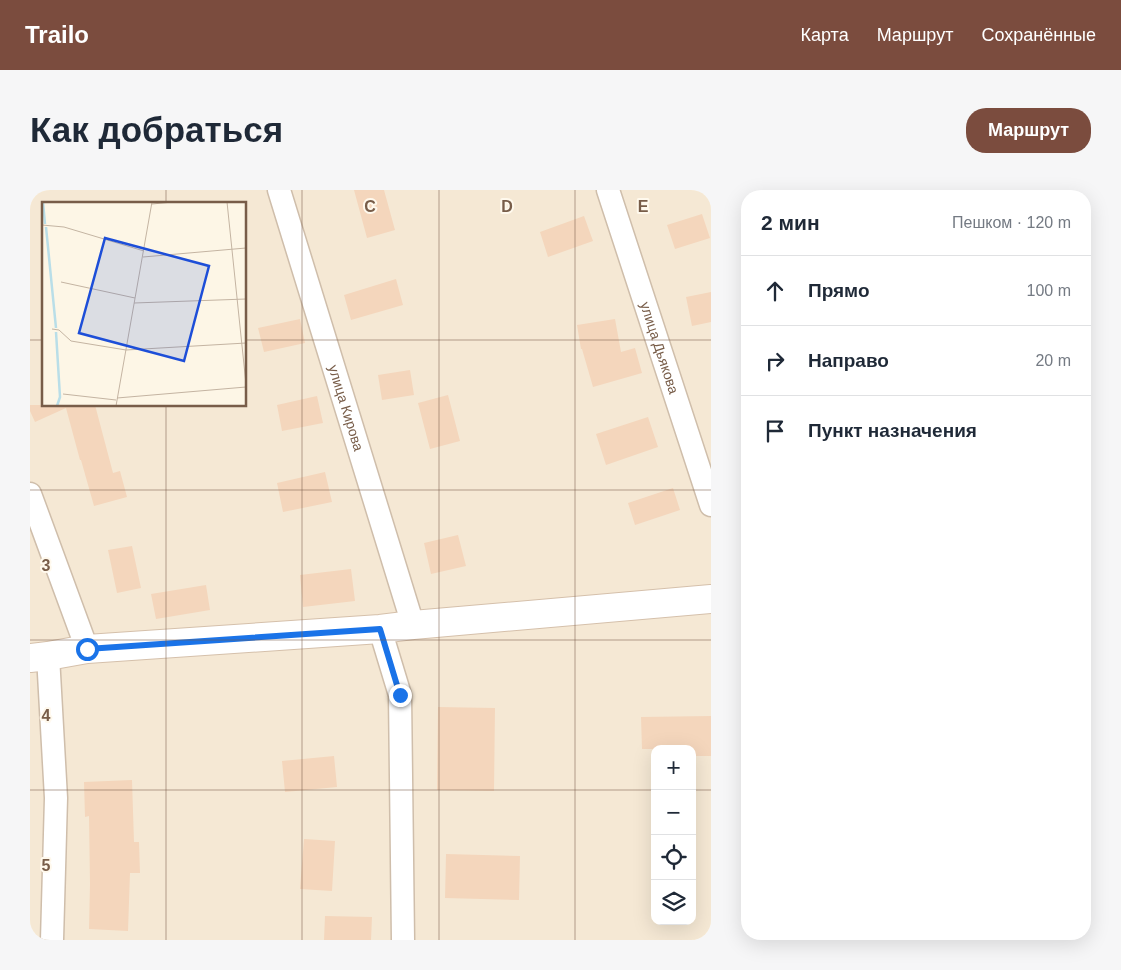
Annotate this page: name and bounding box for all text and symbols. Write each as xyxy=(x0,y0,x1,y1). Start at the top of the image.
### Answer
text: Trailo xyxy=(25,21,89,48)
text: Карта xyxy=(801,25,849,45)
text: Маршрут xyxy=(877,25,953,45)
text: Сохранённые xyxy=(981,25,1096,45)
button: Маршрут xyxy=(966,108,1091,153)
text: Как добраться xyxy=(30,110,283,149)
text: C xyxy=(364,198,376,215)
text: D xyxy=(501,198,513,215)
text: E xyxy=(638,198,649,215)
inset map xyxy=(42,202,246,406)
text: 2 мин xyxy=(761,211,820,234)
text: Пешком · 120 m xyxy=(952,214,1071,231)
icon: ahead xyxy=(761,277,789,305)
text: Прямо xyxy=(808,280,870,301)
text: 100 m xyxy=(1027,282,1071,299)
street label: улица Дьякова xyxy=(637,300,682,396)
icon: right xyxy=(761,347,789,375)
text: Направо xyxy=(808,350,889,371)
text: 20 m xyxy=(1035,352,1071,369)
street label: улица Кирова xyxy=(325,363,367,453)
icon: arrive xyxy=(761,417,789,445)
text: Пункт назначения xyxy=(808,420,977,441)
text: 3 xyxy=(42,557,51,574)
route start xyxy=(76,638,99,661)
route end xyxy=(389,684,412,707)
text: 4 xyxy=(42,707,51,724)
map controls xyxy=(651,745,696,925)
button: + xyxy=(651,745,696,790)
button: − xyxy=(651,790,696,835)
button: locate xyxy=(651,835,696,880)
text: 5 xyxy=(42,857,51,874)
button: layers xyxy=(651,880,696,925)

